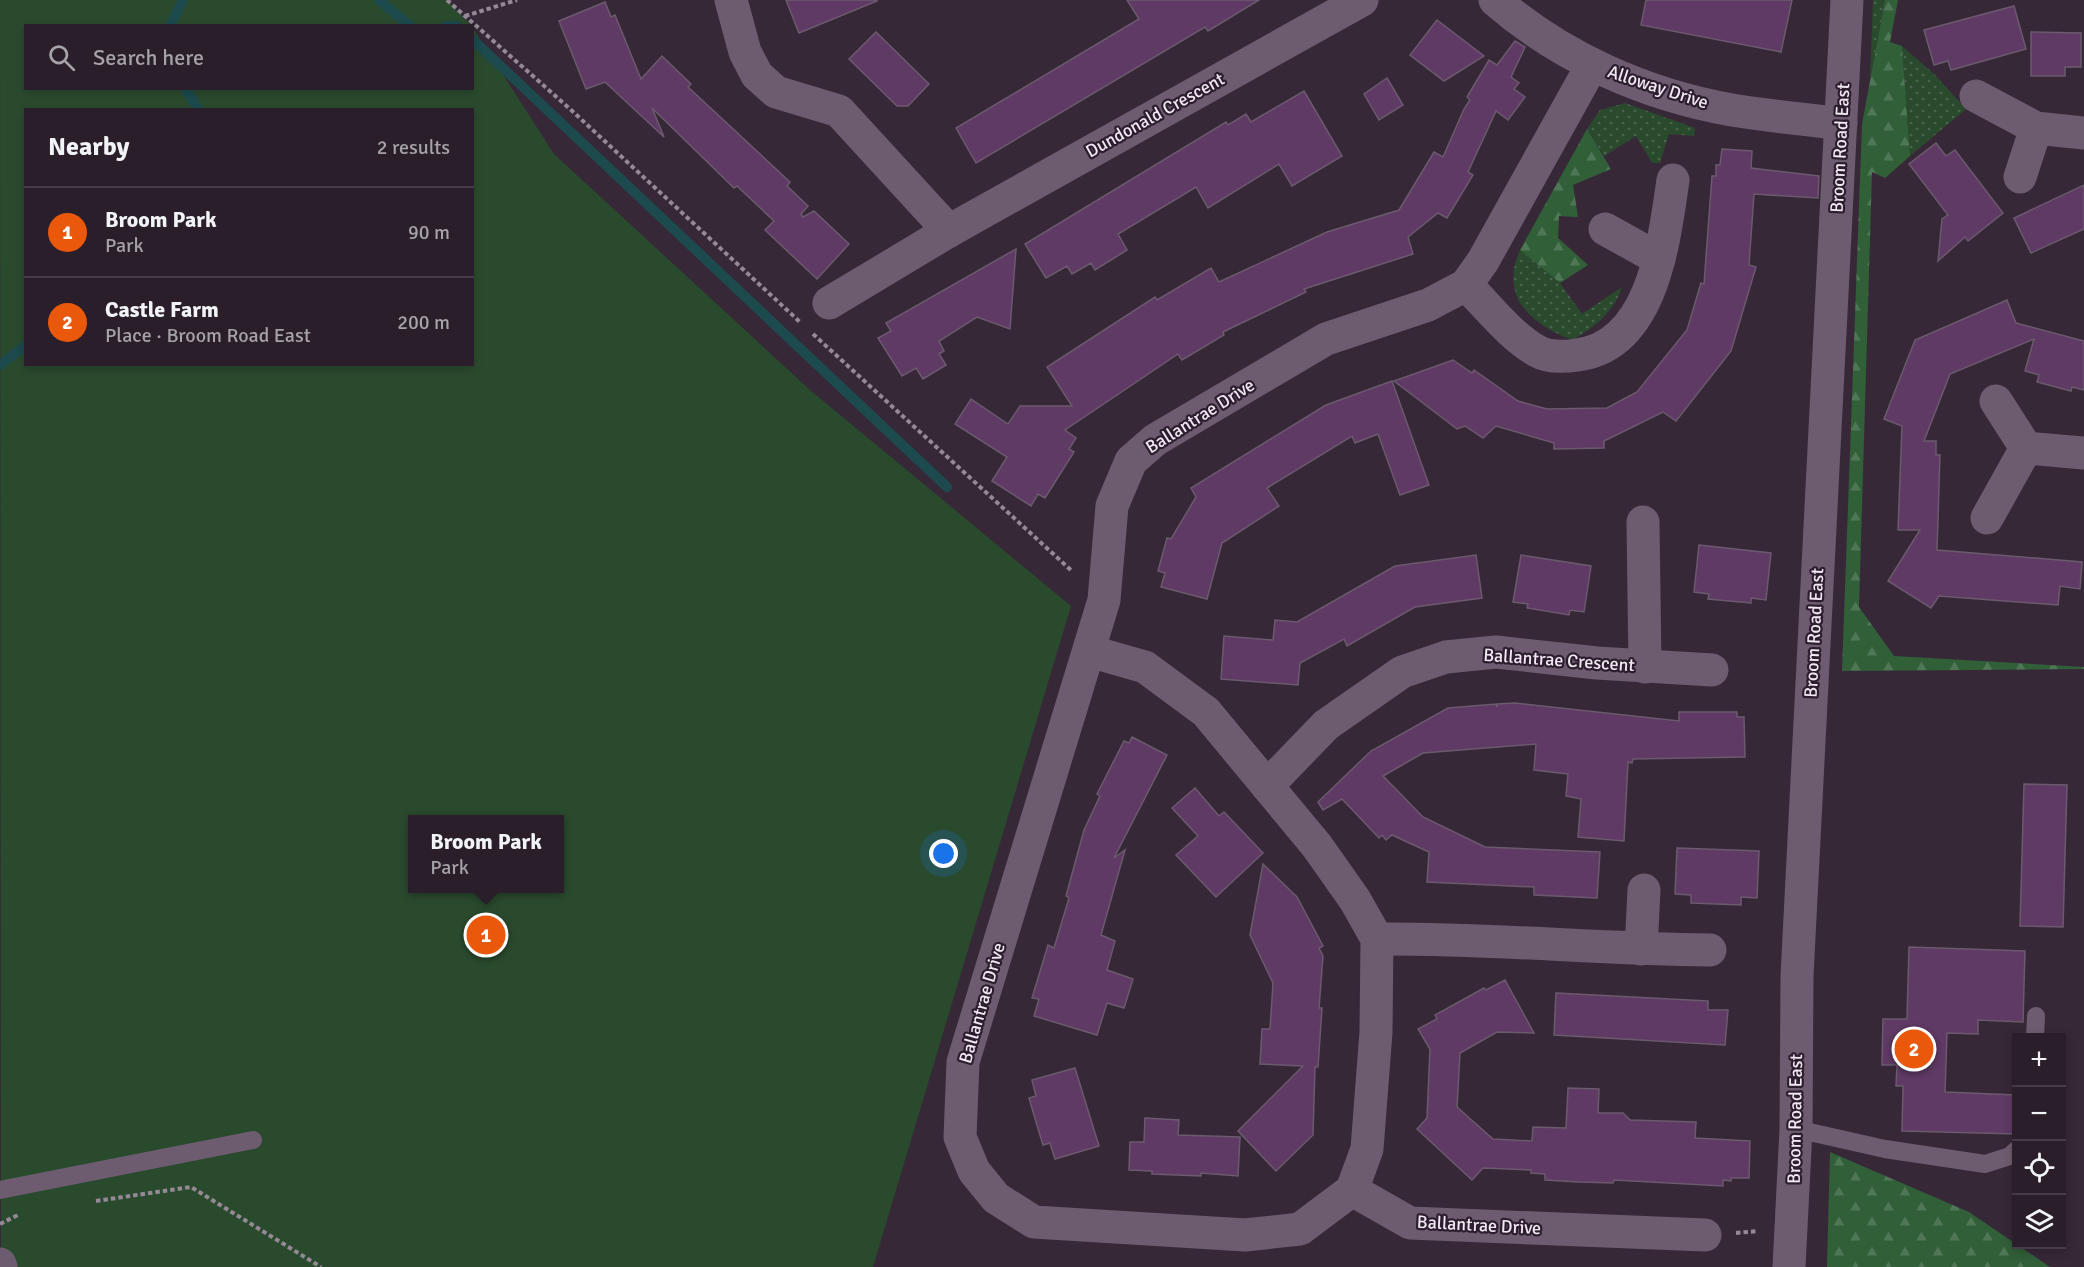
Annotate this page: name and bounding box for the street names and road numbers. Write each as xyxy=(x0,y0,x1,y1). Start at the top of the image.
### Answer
street label: Alloway Drive xyxy=(1605,60,1711,114)
street label: Dundonald Crescent xyxy=(1082,68,1228,162)
street label: Broom Road East xyxy=(1826,83,1854,213)
street label: Ballantrae Drive xyxy=(1141,374,1259,458)
street label: Broom Road East xyxy=(1800,568,1828,698)
street label: Ballantrae Crescent xyxy=(1483,644,1635,676)
street label: Ballantrae Drive xyxy=(954,940,1010,1066)
street label: Broom Road East xyxy=(1783,1054,1807,1184)
street label: Ballantrae Drive xyxy=(1416,1211,1542,1239)

